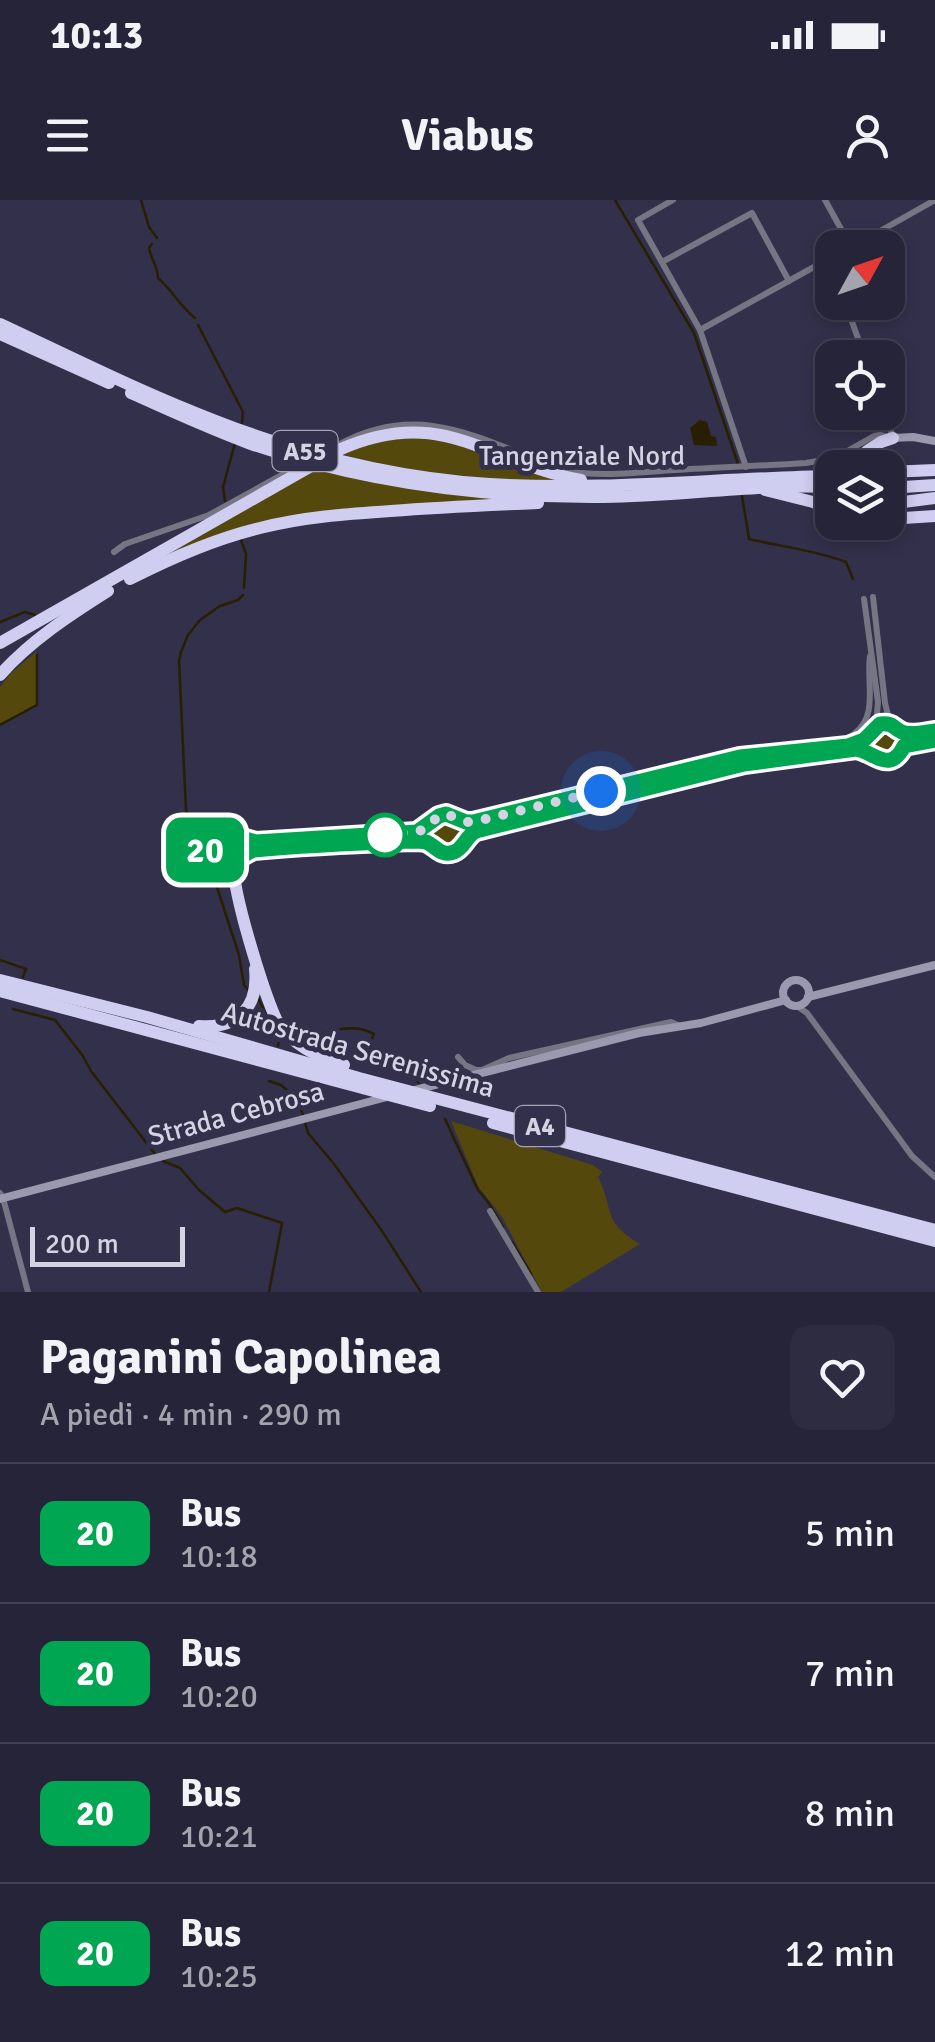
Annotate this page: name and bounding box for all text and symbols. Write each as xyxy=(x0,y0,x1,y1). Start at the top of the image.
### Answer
text: 10:13 xyxy=(50,12,143,59)
icon: menu xyxy=(40,108,95,163)
text: Viabus xyxy=(401,108,534,163)
icon: person xyxy=(840,108,895,163)
north arrow xyxy=(815,230,905,320)
map controls xyxy=(815,230,905,540)
button: locate xyxy=(815,340,905,430)
road number: A55 xyxy=(272,431,338,471)
street label: Tangenziale Nord xyxy=(479,439,685,473)
button: layers xyxy=(815,450,905,540)
your location xyxy=(576,766,626,816)
unlabelled marker xyxy=(364,814,406,856)
line badge: 20 xyxy=(160,818,250,882)
text: 20 xyxy=(186,829,224,872)
street label: Autostrada Serenissima xyxy=(218,995,498,1105)
street label: Strada Cebrosa xyxy=(144,1074,328,1154)
road number: A4 xyxy=(515,1106,565,1146)
scale bar xyxy=(30,1222,185,1266)
text: 200 m xyxy=(45,1227,119,1261)
button: heart xyxy=(790,1325,895,1430)
text: Paganini Capolinea xyxy=(40,1328,442,1387)
text: A piedi · 4 min · 290 m xyxy=(40,1395,342,1434)
text: Bus xyxy=(180,1490,241,1537)
text: 5 min xyxy=(805,1510,895,1557)
text: 20 xyxy=(76,1512,114,1555)
text: 10:18 xyxy=(180,1537,258,1576)
text: Bus xyxy=(180,1630,241,1677)
text: 7 min xyxy=(805,1650,895,1697)
text: 20 xyxy=(76,1652,114,1695)
text: 10:20 xyxy=(180,1677,258,1716)
text: Bus xyxy=(180,1770,241,1817)
text: 8 min xyxy=(805,1790,895,1837)
text: 20 xyxy=(76,1792,114,1835)
text: 10:21 xyxy=(180,1817,258,1856)
text: Bus xyxy=(180,1910,241,1957)
text: 12 min xyxy=(784,1930,895,1977)
text: 20 xyxy=(76,1932,114,1975)
text: 10:25 xyxy=(180,1957,258,1996)

